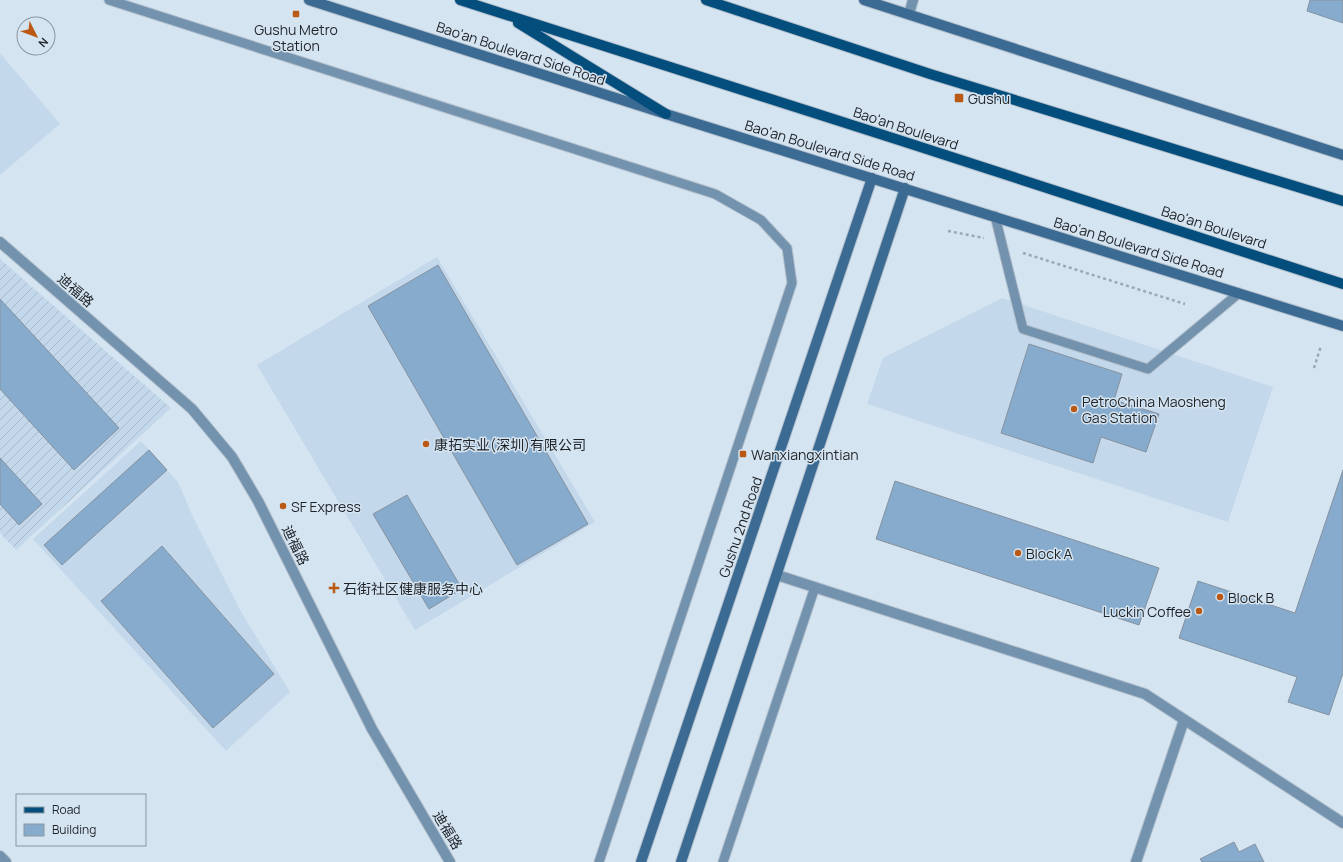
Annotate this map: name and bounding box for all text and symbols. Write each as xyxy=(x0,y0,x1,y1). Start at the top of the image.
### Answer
marker: Gushu Metro Station xyxy=(291,9,301,19)
north arrow xyxy=(16,16,56,56)
street label: Bao'an Boulevard Side Road xyxy=(434,17,608,89)
place label: Gushu Metro Station xyxy=(254,20,338,55)
text: N xyxy=(36,35,52,51)
place label: Gushu xyxy=(968,89,1010,108)
marker: Gushu xyxy=(953,92,965,104)
street label: Bao'an Boulevard xyxy=(851,102,961,154)
street label: Bao'an Boulevard Side Road xyxy=(743,115,917,185)
street label: Bao'an Boulevard xyxy=(1159,201,1269,253)
street label: Bao'an Boulevard Side Road xyxy=(1052,212,1226,282)
street label: 迪福路 xyxy=(54,269,98,311)
place label: PetroChina Maosheng Gas Station xyxy=(1082,392,1226,427)
marker: PetroChina Maosheng Gas Station xyxy=(1069,404,1079,414)
place label: 康拓实业(深圳)有限公司 xyxy=(434,435,586,454)
marker: 康拓实业(深圳)有限公司 xyxy=(421,439,431,449)
place label: Wanxiangxintian xyxy=(751,445,859,464)
marker: Wanxiangxintian xyxy=(738,449,748,459)
street label: Gushu 2nd Road xyxy=(714,474,766,580)
place label: SF Express xyxy=(291,497,361,516)
marker: SF Express xyxy=(278,501,288,511)
street label: 迪福路 xyxy=(278,522,314,568)
place label: Block A xyxy=(1026,544,1073,563)
marker: Block A xyxy=(1013,548,1023,558)
place label: 石街社区健康服务中心 xyxy=(343,579,483,598)
marker: 石街社区健康服务中心 xyxy=(328,582,340,594)
place label: Block B xyxy=(1228,588,1275,607)
marker: Block B xyxy=(1215,592,1225,602)
place label: Luckin Coffee xyxy=(1103,602,1191,621)
marker: Luckin Coffee xyxy=(1194,606,1204,616)
legend xyxy=(16,794,146,846)
text: Road xyxy=(52,801,80,818)
street label: 迪福路 xyxy=(429,807,467,853)
text: Building xyxy=(52,821,96,838)

